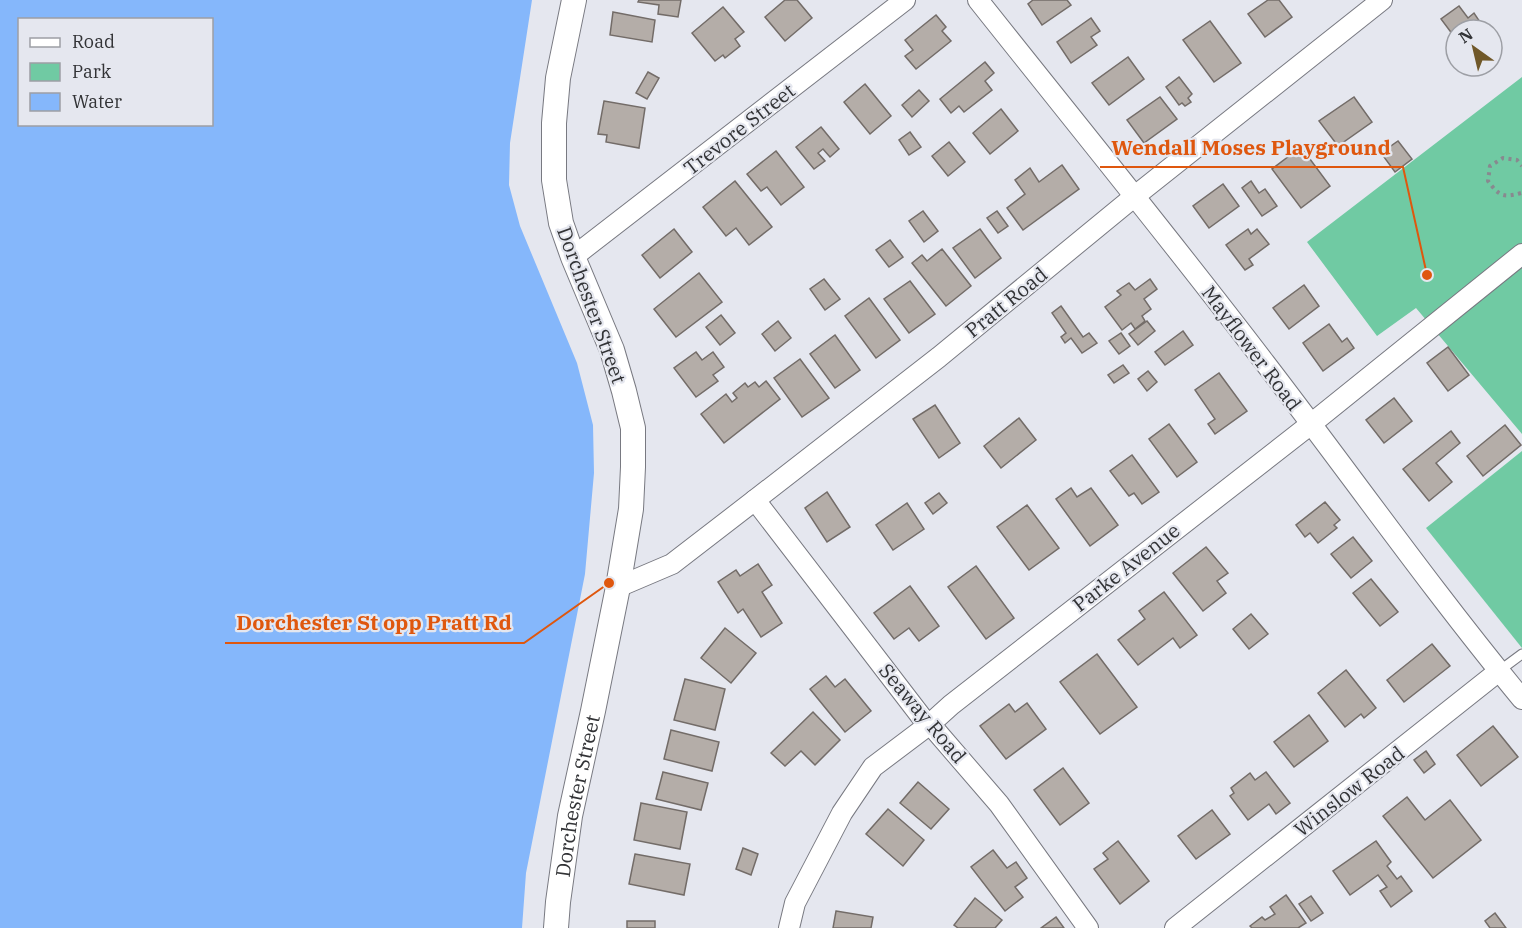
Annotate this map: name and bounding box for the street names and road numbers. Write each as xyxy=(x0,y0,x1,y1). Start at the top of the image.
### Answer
street label: Trevore Street xyxy=(678,77,800,181)
street label: Dorchester Street xyxy=(551,223,633,387)
street label: Pratt Road xyxy=(959,261,1053,343)
street label: Mayflower Road xyxy=(1196,280,1308,416)
street label: Parke Avenue xyxy=(1067,517,1185,617)
street label: Seaway Road xyxy=(873,657,973,769)
street label: Dorchester Street xyxy=(548,712,605,879)
street label: Winslow Road xyxy=(1288,739,1410,843)

